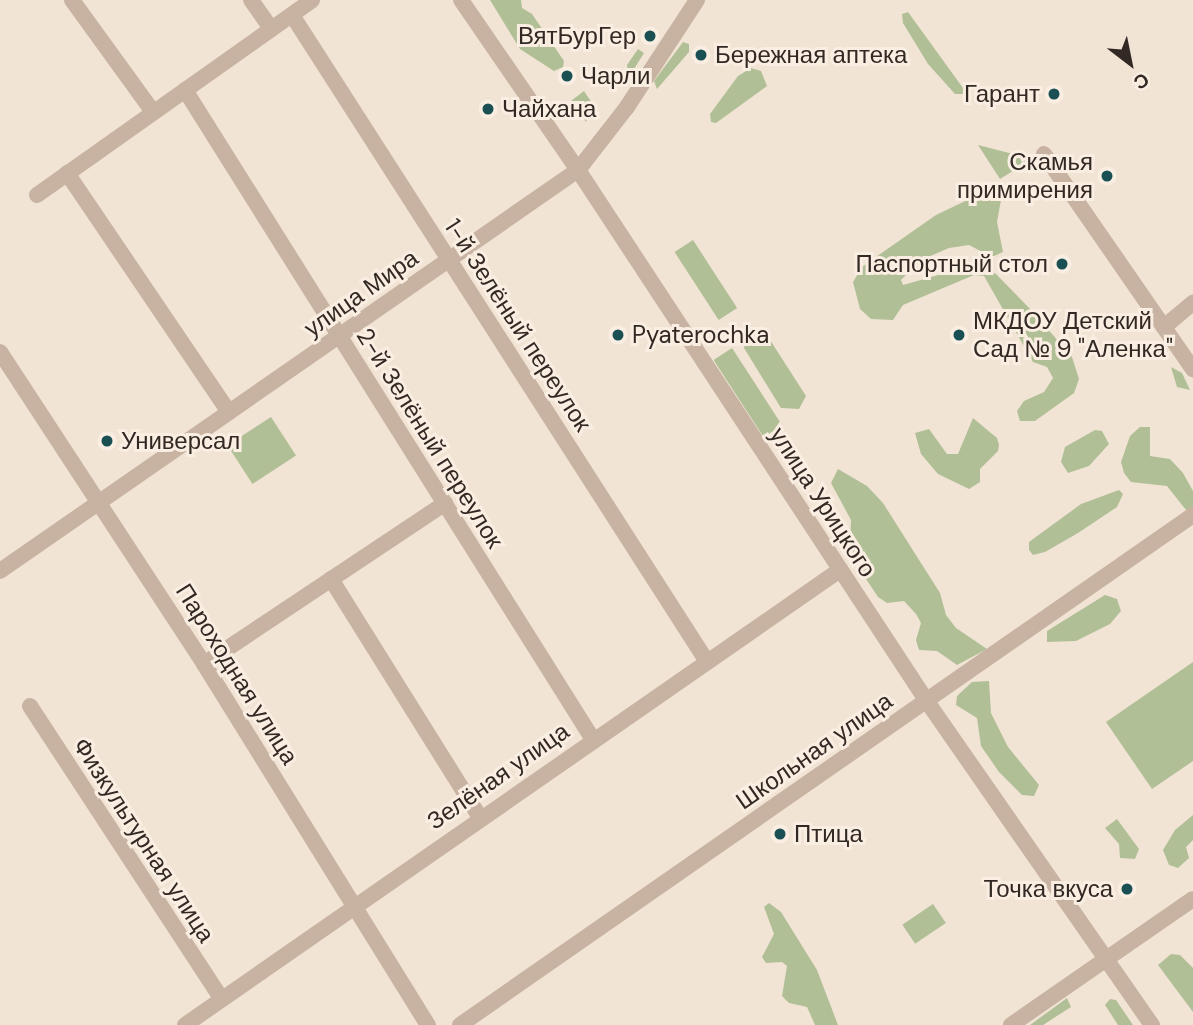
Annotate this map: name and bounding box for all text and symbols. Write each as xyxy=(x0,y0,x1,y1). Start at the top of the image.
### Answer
place label: ВятБурГер xyxy=(518,22,636,50)
marker: ВятБурГер xyxy=(642,28,658,44)
north arrow xyxy=(1095,28,1165,98)
place label: Бережная аптека xyxy=(715,41,907,69)
marker: Бережная аптека xyxy=(693,47,709,63)
place label: Чарли xyxy=(581,62,650,90)
text: С xyxy=(1129,67,1154,95)
marker: Чарли xyxy=(559,68,575,84)
place label: Гарант xyxy=(964,80,1040,108)
marker: Гарант xyxy=(1046,86,1062,102)
place label: Чайхана xyxy=(502,95,596,123)
marker: Чайхана xyxy=(480,101,496,117)
place label: Скамья примирения xyxy=(957,148,1093,204)
marker: Скамья примирения xyxy=(1099,168,1115,184)
street label: 1-й Зелёный переулок xyxy=(439,213,597,437)
street label: улица Мира xyxy=(298,243,424,343)
place label: Паспортный стол xyxy=(855,250,1048,278)
marker: Паспортный стол xyxy=(1054,256,1070,272)
place label: МКДОУ Детский Сад № 9 "Аленка" xyxy=(973,307,1173,363)
place label: Pyaterochka xyxy=(632,321,769,349)
street label: 2-й Зелёный переулок xyxy=(351,323,509,553)
marker: Pyaterochka xyxy=(610,327,626,343)
marker: МКДОУ Детский Сад № 9 "Аленка" xyxy=(951,327,967,343)
street label: улица Урицкого xyxy=(764,422,882,582)
place label: Универсал xyxy=(121,427,240,455)
marker: Универсал xyxy=(99,433,115,449)
street label: Пароходная улица xyxy=(170,578,304,770)
street label: Школьная улица xyxy=(730,686,898,816)
street label: Зелёная улица xyxy=(422,716,574,836)
street label: Физкультурная улица xyxy=(67,732,221,948)
place label: Птица xyxy=(794,820,863,848)
marker: Птица xyxy=(772,826,788,842)
place label: Точка вкуса xyxy=(984,875,1113,903)
marker: Точка вкуса xyxy=(1119,881,1135,897)

